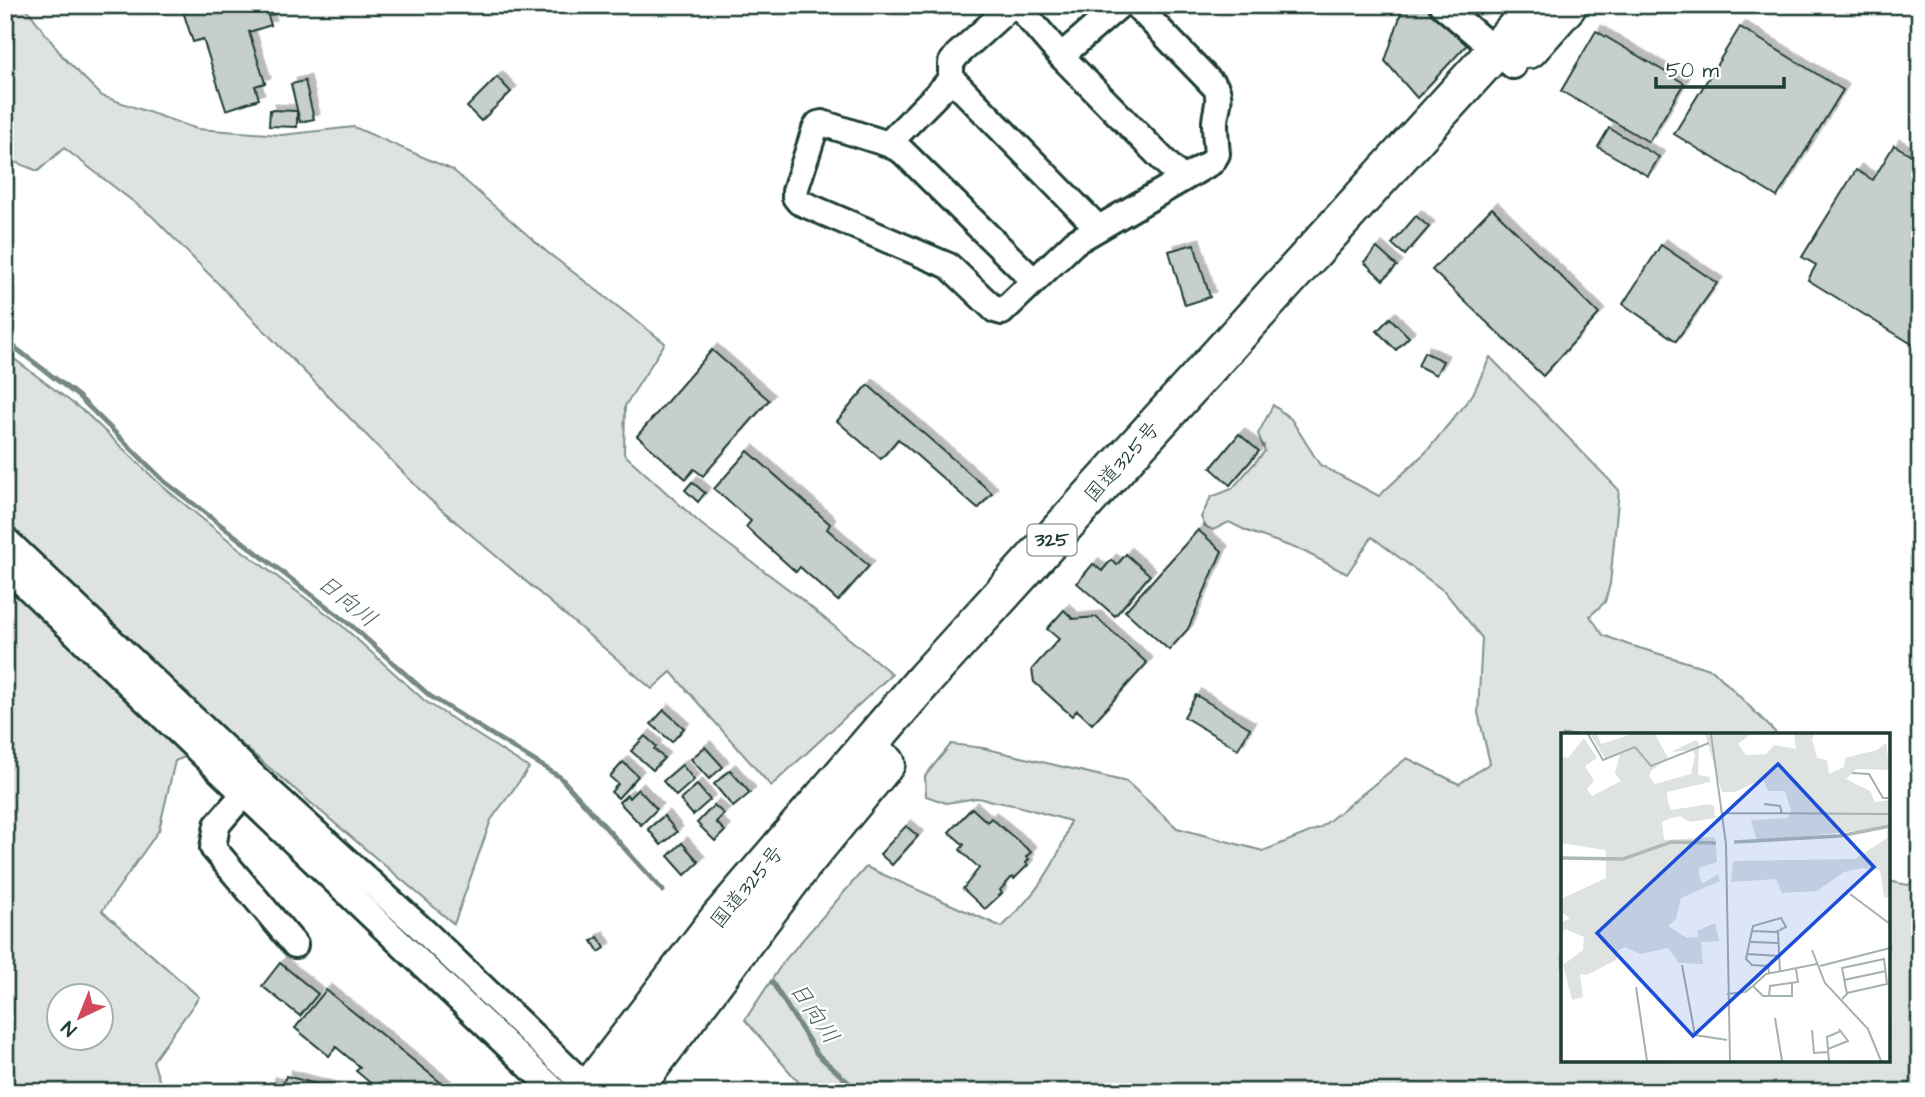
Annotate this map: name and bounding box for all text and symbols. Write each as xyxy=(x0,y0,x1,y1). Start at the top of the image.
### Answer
scale bar xyxy=(1656,46,1783,90)
text: 50 m xyxy=(1666,56,1720,85)
street label: 国道325号 xyxy=(1078,415,1166,509)
road number: 325 xyxy=(1028,524,1076,555)
water label: 日向川 xyxy=(310,567,384,635)
inset map xyxy=(1561,733,1890,1062)
street label: 国道325号 xyxy=(704,839,790,935)
water label: 日向川 xyxy=(781,975,847,1051)
north arrow xyxy=(46,982,116,1052)
text: N xyxy=(56,1014,83,1042)

